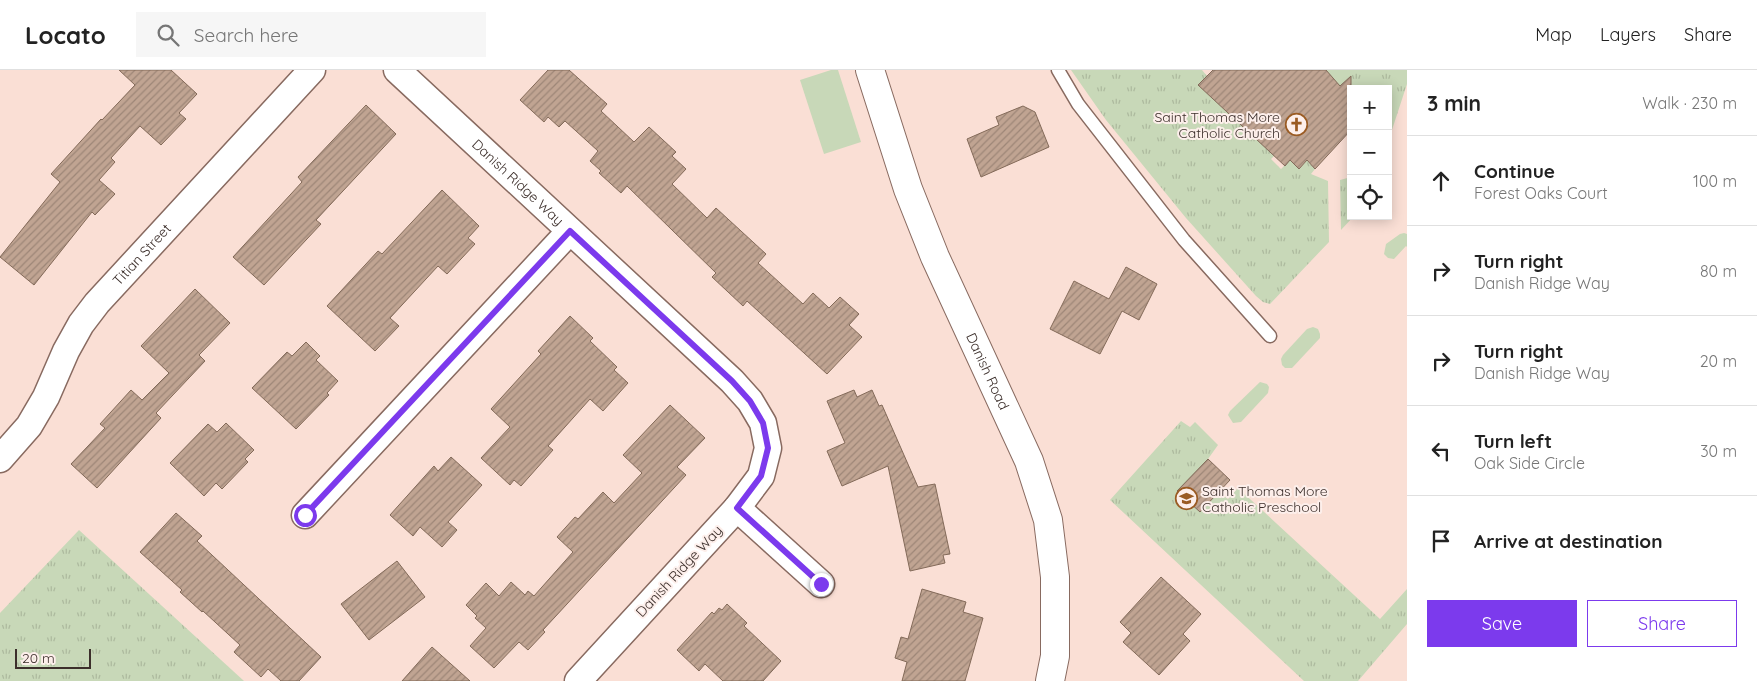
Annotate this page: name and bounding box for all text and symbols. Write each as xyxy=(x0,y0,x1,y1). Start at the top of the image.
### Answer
search box xyxy=(136,12,486,57)
text: Locato xyxy=(25,20,106,50)
icon: search xyxy=(154,21,182,49)
text: Search here xyxy=(194,23,299,47)
text: Map xyxy=(1535,23,1572,46)
text: Layers xyxy=(1600,23,1656,46)
text: Share xyxy=(1684,23,1732,46)
map controls xyxy=(1347,85,1392,220)
button: + xyxy=(1347,85,1392,130)
text: 3 min xyxy=(1427,90,1481,116)
text: Walk · 230 m xyxy=(1642,93,1737,113)
place label: Saint Thomas More Catholic Church xyxy=(1154,108,1280,142)
church icon: Saint Thomas More Catholic Church xyxy=(1284,113,1308,137)
button: − xyxy=(1347,130,1392,175)
street label: Danish Ridge Way xyxy=(468,135,568,229)
text: Continue xyxy=(1474,159,1555,183)
icon: ahead xyxy=(1427,167,1455,195)
text: 100 m xyxy=(1693,171,1737,191)
button: locate xyxy=(1347,175,1392,220)
text: Forest Oaks Court xyxy=(1474,183,1608,203)
street label: Titian Street xyxy=(109,220,175,289)
text: Turn right xyxy=(1474,249,1563,273)
icon: right xyxy=(1427,257,1455,285)
text: 80 m xyxy=(1700,261,1737,281)
text: Danish Ridge Way xyxy=(1474,273,1610,293)
street label: Danish Road xyxy=(962,330,1013,413)
text: Turn right xyxy=(1474,339,1563,363)
icon: right xyxy=(1427,347,1455,375)
text: 20 m xyxy=(1700,351,1737,371)
text: Danish Ridge Way xyxy=(1474,363,1610,383)
text: Turn left xyxy=(1474,429,1552,453)
icon: left xyxy=(1427,437,1455,465)
text: 30 m xyxy=(1700,441,1737,461)
text: Oak Side Circle xyxy=(1474,453,1585,473)
place label: Saint Thomas More Catholic Preschool xyxy=(1202,482,1328,516)
school or university icon: Saint Thomas More Catholic Preschool xyxy=(1174,487,1198,511)
route start xyxy=(294,504,317,527)
street label: Danish Ridge Way xyxy=(632,521,726,621)
icon: arrive xyxy=(1427,527,1455,555)
text: Arrive at destination xyxy=(1474,529,1663,553)
route end xyxy=(810,573,833,596)
button: Save xyxy=(1427,600,1577,647)
button: Share xyxy=(1587,600,1737,647)
scale bar xyxy=(15,646,91,669)
text: 20 m xyxy=(22,649,55,667)

